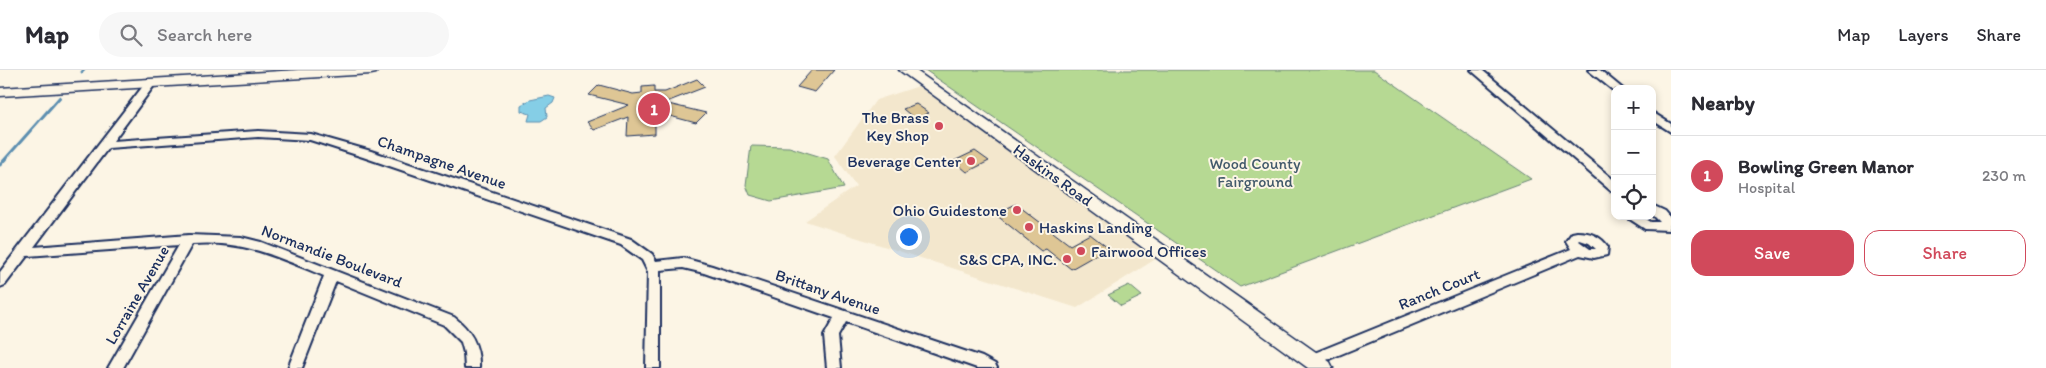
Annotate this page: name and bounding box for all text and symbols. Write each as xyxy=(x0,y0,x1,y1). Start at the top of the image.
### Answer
search box xyxy=(99,12,449,57)
text: Map xyxy=(25,20,69,49)
icon: search xyxy=(117,21,145,49)
text: Search here xyxy=(157,23,252,46)
text: Map xyxy=(1837,24,1870,46)
text: Layers xyxy=(1898,24,1948,46)
text: Share xyxy=(1976,24,2021,46)
map controls xyxy=(1611,85,1656,220)
button: + xyxy=(1611,85,1656,130)
pin: 1 xyxy=(638,90,670,128)
text: Nearby xyxy=(1691,90,1755,115)
place label: The Brass Key Shop xyxy=(862,108,929,145)
marker: The Brass Key Shop xyxy=(933,120,945,132)
button: − xyxy=(1611,130,1656,175)
street label: Champagne Avenue xyxy=(375,131,509,193)
street label: Haskins Road xyxy=(1010,140,1097,210)
place label: Beverage Center xyxy=(847,152,962,171)
park label: Wood County Fairground xyxy=(1209,154,1301,191)
marker: Beverage Center xyxy=(965,155,977,167)
text: Bowling Green Manor xyxy=(1738,155,1914,178)
text: 1 xyxy=(1703,166,1711,185)
text: 230 m xyxy=(1982,166,2026,185)
button: locate xyxy=(1611,175,1656,220)
text: Hospital xyxy=(1738,178,1795,197)
place label: Ohio Guidestone xyxy=(893,201,1007,220)
marker: Ohio Guidestone xyxy=(1011,204,1023,216)
place label: Haskins Landing xyxy=(1039,218,1153,237)
street label: Normandie Boulevard xyxy=(259,220,405,292)
marker: Haskins Landing xyxy=(1023,221,1035,233)
your location xyxy=(896,224,922,250)
button: Save xyxy=(1691,230,1854,276)
button: Share xyxy=(1864,230,2026,276)
street label: Lorraine Avenue xyxy=(101,242,173,348)
place label: Fairwood Offices xyxy=(1091,242,1207,261)
marker: Fairwood Offices xyxy=(1075,245,1087,257)
place label: S&S CPA, INC. xyxy=(959,250,1057,269)
marker: S&S CPA, INC. xyxy=(1061,253,1073,265)
street label: Ranch Court xyxy=(1396,264,1482,314)
street label: Brittany Avenue xyxy=(773,265,883,319)

